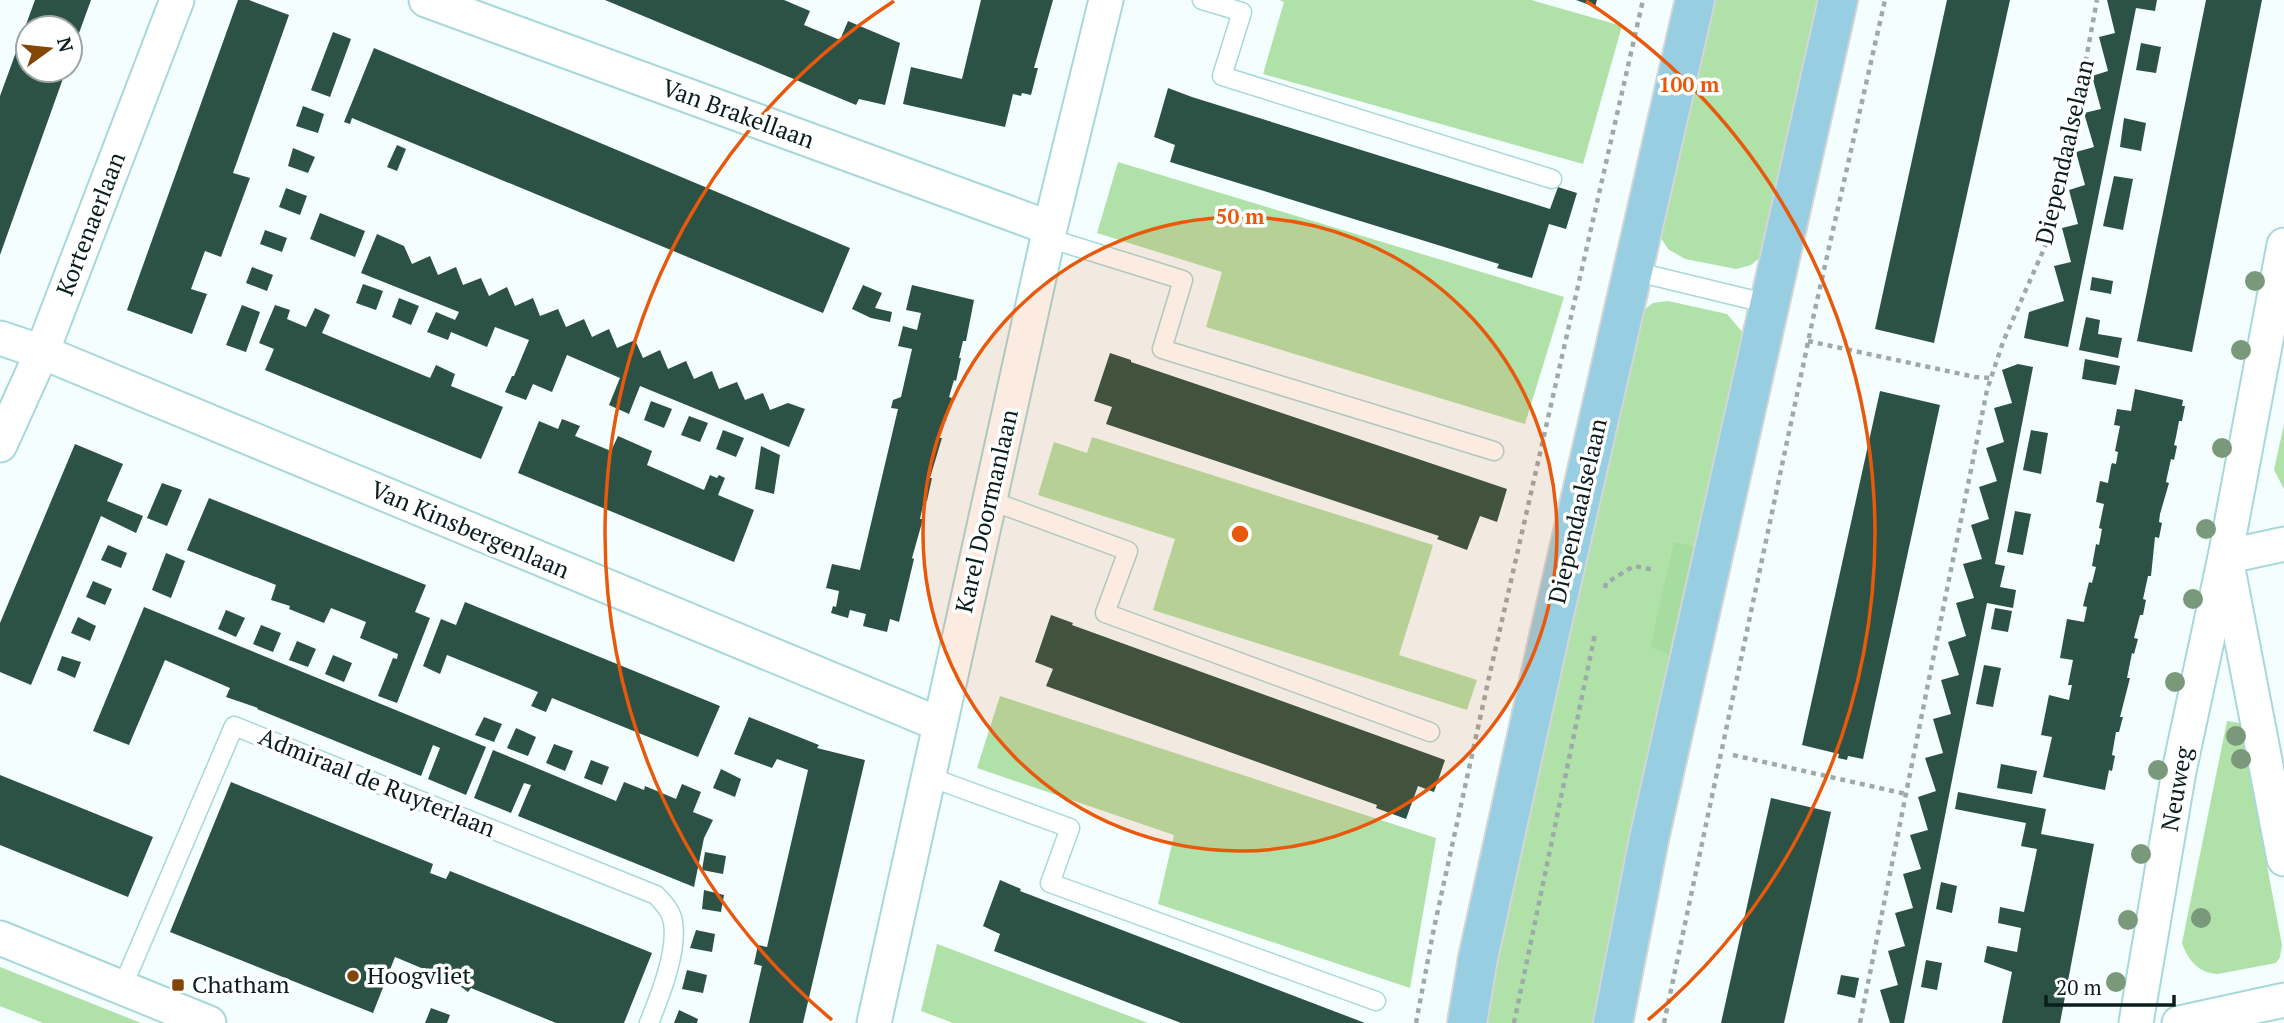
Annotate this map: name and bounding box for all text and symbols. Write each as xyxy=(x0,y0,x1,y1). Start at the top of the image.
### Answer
north arrow xyxy=(14,14,84,84)
text: N xyxy=(52,34,80,55)
street label: Diependaalselaan xyxy=(2027,56,2101,248)
text: 100 m xyxy=(1659,70,1720,98)
street label: Van Brakellaan xyxy=(658,71,819,155)
street label: Kortenaerlaan xyxy=(48,147,132,300)
text: 50 m xyxy=(1216,202,1265,230)
street label: Karel Doormanlaan xyxy=(947,406,1025,615)
street label: Diependaalselaan xyxy=(1540,415,1614,607)
street label: Van Kinsbergenlaan xyxy=(366,473,575,585)
centre of rings xyxy=(1228,522,1252,546)
street label: Admiraal de Ruyterlaan xyxy=(254,720,500,844)
street label: Neuweg xyxy=(2153,744,2199,834)
place label: Hoogvliet xyxy=(367,959,471,991)
scale bar xyxy=(2046,964,2174,1008)
place label: Chatham xyxy=(192,968,290,1000)
marker: Hoogvliet xyxy=(345,968,361,984)
text: 20 m xyxy=(2056,973,2102,1001)
marker: Chatham xyxy=(170,977,186,993)

